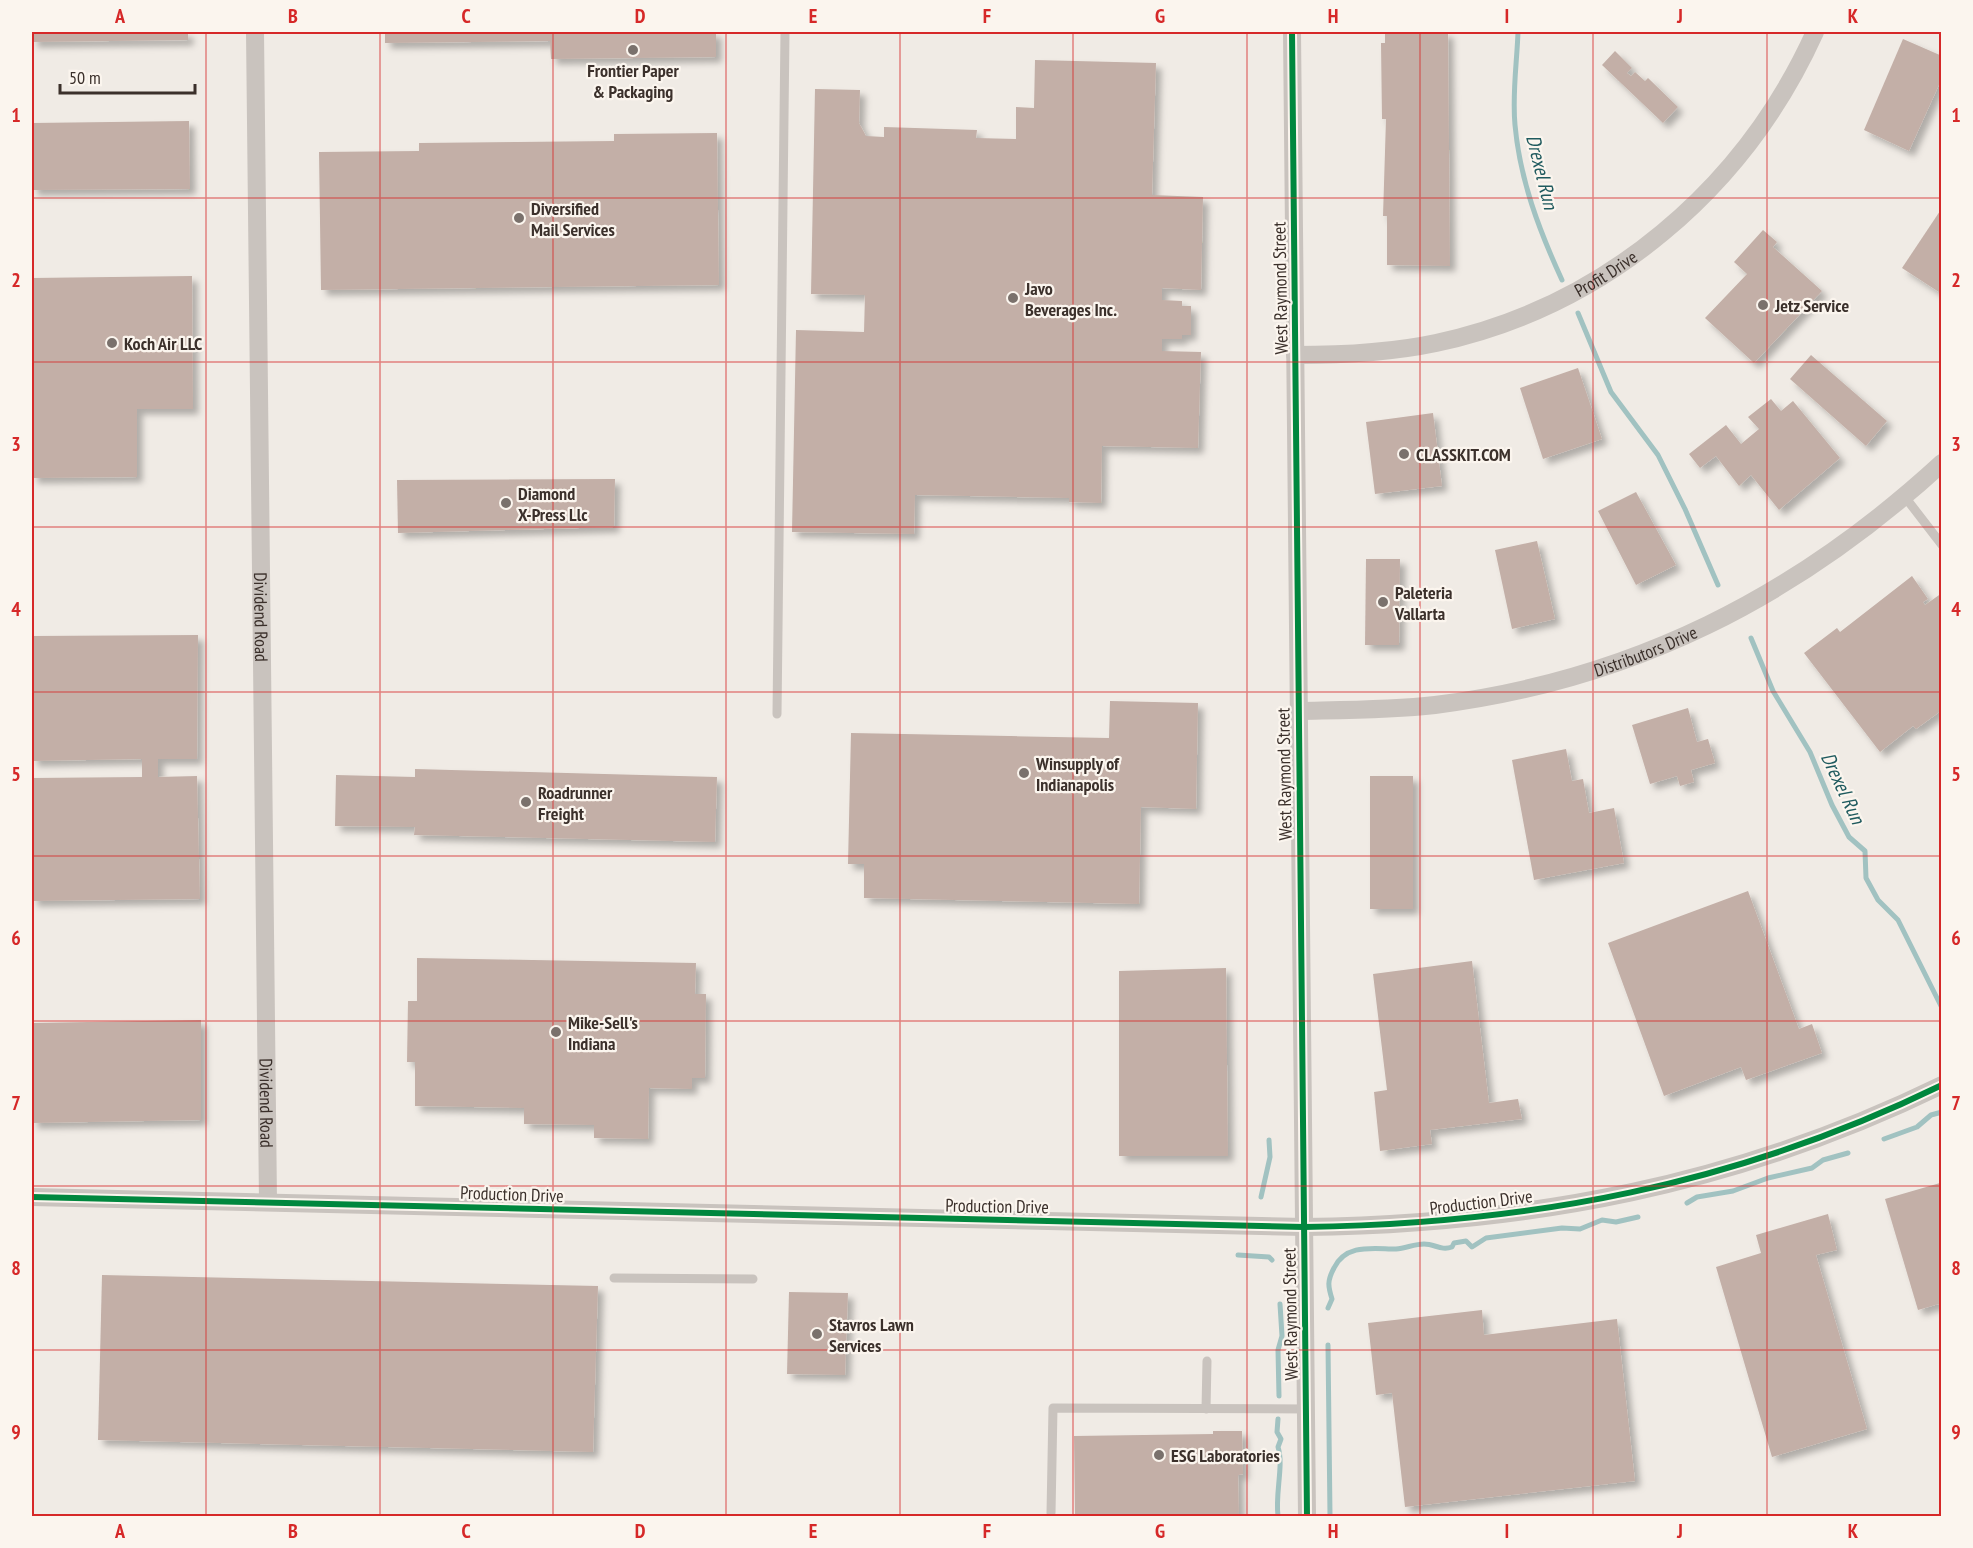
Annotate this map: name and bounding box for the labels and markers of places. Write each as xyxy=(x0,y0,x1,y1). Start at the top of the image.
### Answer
marker: Frontier Paper & Packaging xyxy=(626,43,640,57)
place label: Frontier Paper & Packaging xyxy=(587,59,679,103)
place label: Diversified Mail Services xyxy=(531,197,615,241)
marker: Diversified Mail Services xyxy=(512,211,526,225)
place label: Javo Beverages Inc. xyxy=(1024,277,1117,321)
marker: Javo Beverages Inc. xyxy=(1006,291,1020,305)
place label: Jetz Service xyxy=(1774,294,1849,317)
marker: Jetz Service xyxy=(1756,298,1770,312)
place label: Koch Air LLC xyxy=(124,332,202,355)
marker: Koch Air LLC xyxy=(105,336,119,350)
place label: CLASSKIT.COM xyxy=(1416,443,1511,466)
marker: CLASSKIT.COM xyxy=(1397,447,1411,461)
place label: Diamond X-Press Llc xyxy=(518,482,588,526)
marker: Diamond X-Press Llc xyxy=(499,496,513,510)
place label: Paleteria Vallarta xyxy=(1394,581,1452,625)
marker: Paleteria Vallarta xyxy=(1376,595,1390,609)
place label: Winsupply of Indianapolis xyxy=(1035,752,1120,796)
marker: Winsupply of Indianapolis xyxy=(1017,766,1031,780)
place label: Roadrunner Freight xyxy=(538,781,613,825)
marker: Roadrunner Freight xyxy=(519,795,533,809)
place label: Mike-Sell's Indiana xyxy=(568,1011,638,1055)
marker: Mike-Sell's Indiana xyxy=(549,1025,563,1039)
place label: Stavros Lawn Services xyxy=(829,1313,914,1357)
marker: Stavros Lawn Services xyxy=(810,1327,824,1341)
place label: ESG Laboratories xyxy=(1171,1444,1280,1467)
marker: ESG Laboratories xyxy=(1152,1448,1166,1462)

